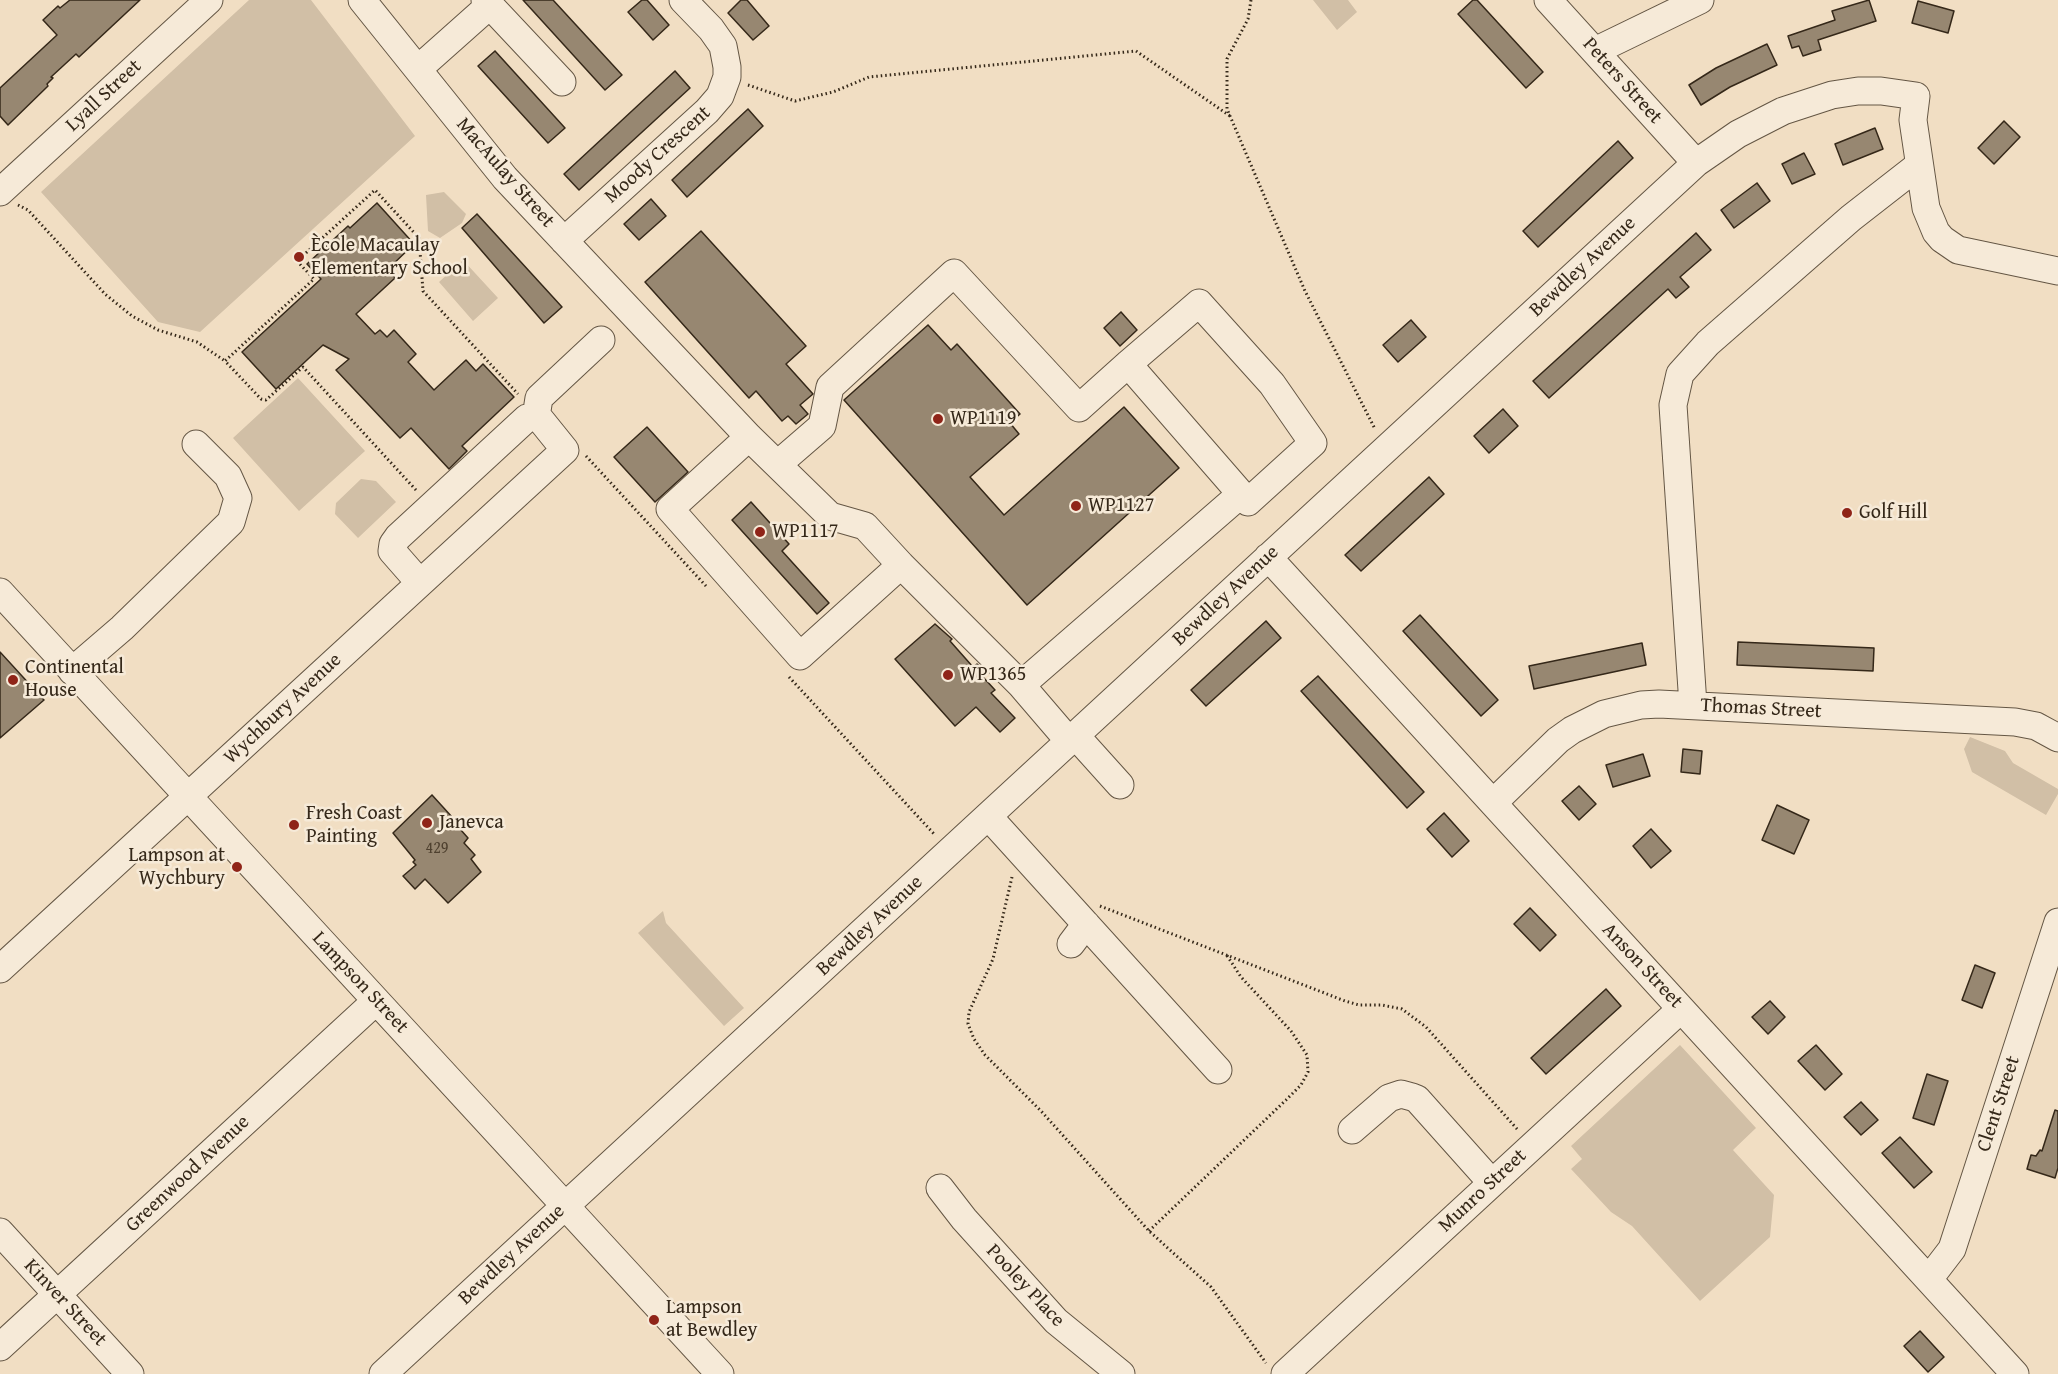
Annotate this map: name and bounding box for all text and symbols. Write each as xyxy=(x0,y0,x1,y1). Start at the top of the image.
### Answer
street label: Peters Street xyxy=(1577,33,1667,129)
street label: Lyall Street xyxy=(61,55,147,137)
street label: Moody Crescent xyxy=(600,101,716,209)
street label: MacAulay Street xyxy=(451,113,559,233)
street label: Bewdley Avenue xyxy=(1525,212,1641,322)
place label: Ècole Macaulay Elementary School xyxy=(311,234,468,281)
marker: Ècole Macaulay Elementary School xyxy=(292,250,306,264)
place label: WP1119 xyxy=(950,407,1016,431)
marker: WP1119 xyxy=(931,412,945,426)
place label: WP1127 xyxy=(1088,494,1154,518)
marker: WP1127 xyxy=(1069,499,1083,513)
place label: Golf Hill xyxy=(1859,501,1928,525)
marker: Golf Hill xyxy=(1840,506,1854,520)
place label: WP1117 xyxy=(772,520,838,544)
marker: WP1117 xyxy=(753,525,767,539)
street label: Bewdley Avenue xyxy=(1168,541,1284,651)
street label: Wychbury Avenue xyxy=(219,648,347,770)
place label: Continental House xyxy=(25,656,124,703)
place label: WP1365 xyxy=(960,663,1026,687)
marker: WP1365 xyxy=(941,668,955,682)
marker: Continental House xyxy=(6,673,20,687)
street label: Thomas Street xyxy=(1700,694,1822,724)
place label: Fresh Coast Painting xyxy=(306,802,402,849)
place label: Janevca xyxy=(439,811,504,835)
marker: Janevca xyxy=(420,816,434,830)
marker: Fresh Coast Painting xyxy=(287,818,301,832)
house number: 429 xyxy=(425,839,449,859)
place label: Lampson at Wychbury xyxy=(128,844,225,891)
marker: Lampson at Wychbury xyxy=(230,860,244,874)
street label: Bewdley Avenue xyxy=(812,871,928,981)
street label: Anson Street xyxy=(1596,918,1688,1014)
street label: Lampson Street xyxy=(307,927,413,1039)
street label: Clent Street xyxy=(1972,1053,2026,1155)
street label: Greenwood Avenue xyxy=(121,1110,255,1238)
street label: Munro Street xyxy=(1434,1144,1532,1238)
street label: Bewdley Avenue xyxy=(454,1200,570,1310)
street label: Pooley Place xyxy=(981,1240,1069,1332)
street label: Kinver Street xyxy=(18,1254,112,1352)
place label: Lampson at Bewdley xyxy=(666,1296,757,1343)
marker: Lampson at Bewdley xyxy=(647,1313,661,1327)

